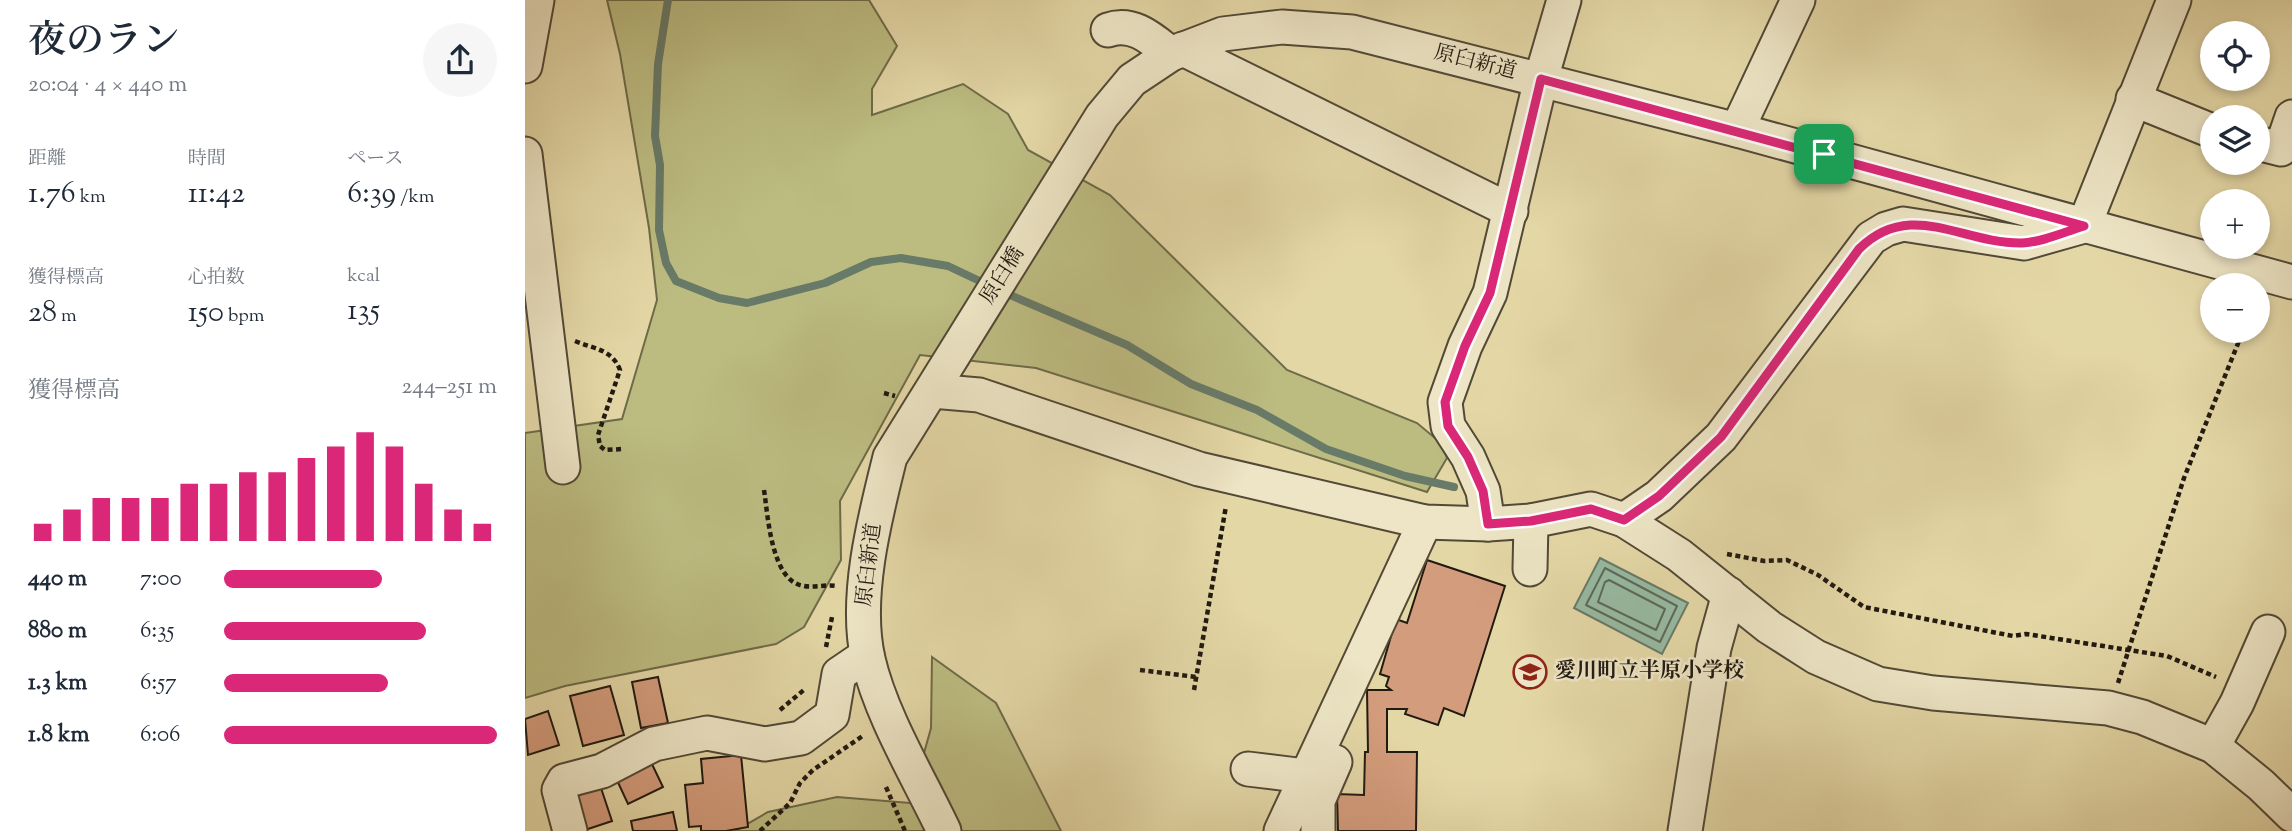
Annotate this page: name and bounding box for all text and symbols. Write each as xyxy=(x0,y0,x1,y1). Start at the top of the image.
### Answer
text: 夜のラン xyxy=(28,16,180,70)
map controls xyxy=(2200,21,2270,343)
button: locate xyxy=(2200,21,2270,91)
button: share xyxy=(423,23,497,97)
street label: 原臼新道 xyxy=(1431,38,1519,88)
text: 20:04 · 4 × 440 m xyxy=(28,69,187,102)
button: layers xyxy=(2200,105,2270,175)
pin xyxy=(1794,124,1854,184)
icon: arrive xyxy=(1805,135,1843,173)
text: 距離 xyxy=(28,146,66,173)
text: 時間 xyxy=(188,146,226,173)
text: ペース xyxy=(347,146,403,173)
text: 1.76 xyxy=(28,173,76,216)
text: 11:42 xyxy=(188,173,245,216)
text: 6:39 xyxy=(347,173,396,216)
text: km xyxy=(76,184,106,211)
text: /km xyxy=(396,184,435,211)
button: + xyxy=(2200,189,2270,259)
street label: 原臼橋 xyxy=(974,241,1032,311)
text: kcal xyxy=(347,263,380,290)
text: 獲得標高 xyxy=(28,265,104,292)
text: 心拍数 xyxy=(188,265,245,292)
button: − xyxy=(2200,273,2270,343)
text: 135 xyxy=(347,290,380,333)
text: 28 xyxy=(28,292,57,335)
text: 150 xyxy=(188,292,224,335)
text: m xyxy=(57,303,77,330)
text: bpm xyxy=(224,303,265,330)
text: 244–251 m xyxy=(402,371,497,404)
text: 獲得標高 xyxy=(28,375,120,408)
street label: 原臼新道 xyxy=(850,521,890,609)
text: 440 m xyxy=(28,563,87,596)
text: 7:00 xyxy=(140,563,182,596)
text: 880 m xyxy=(28,615,87,648)
text: 6:35 xyxy=(140,615,174,648)
school or university icon: 愛川町立半原小学校 xyxy=(1511,653,1549,691)
place label: 愛川町立半原小学校 xyxy=(1555,657,1744,687)
text: 1.3 km xyxy=(28,667,87,700)
text: 6:57 xyxy=(140,667,177,700)
text: 1.8 km xyxy=(28,719,90,752)
text: 6:06 xyxy=(140,719,181,752)

